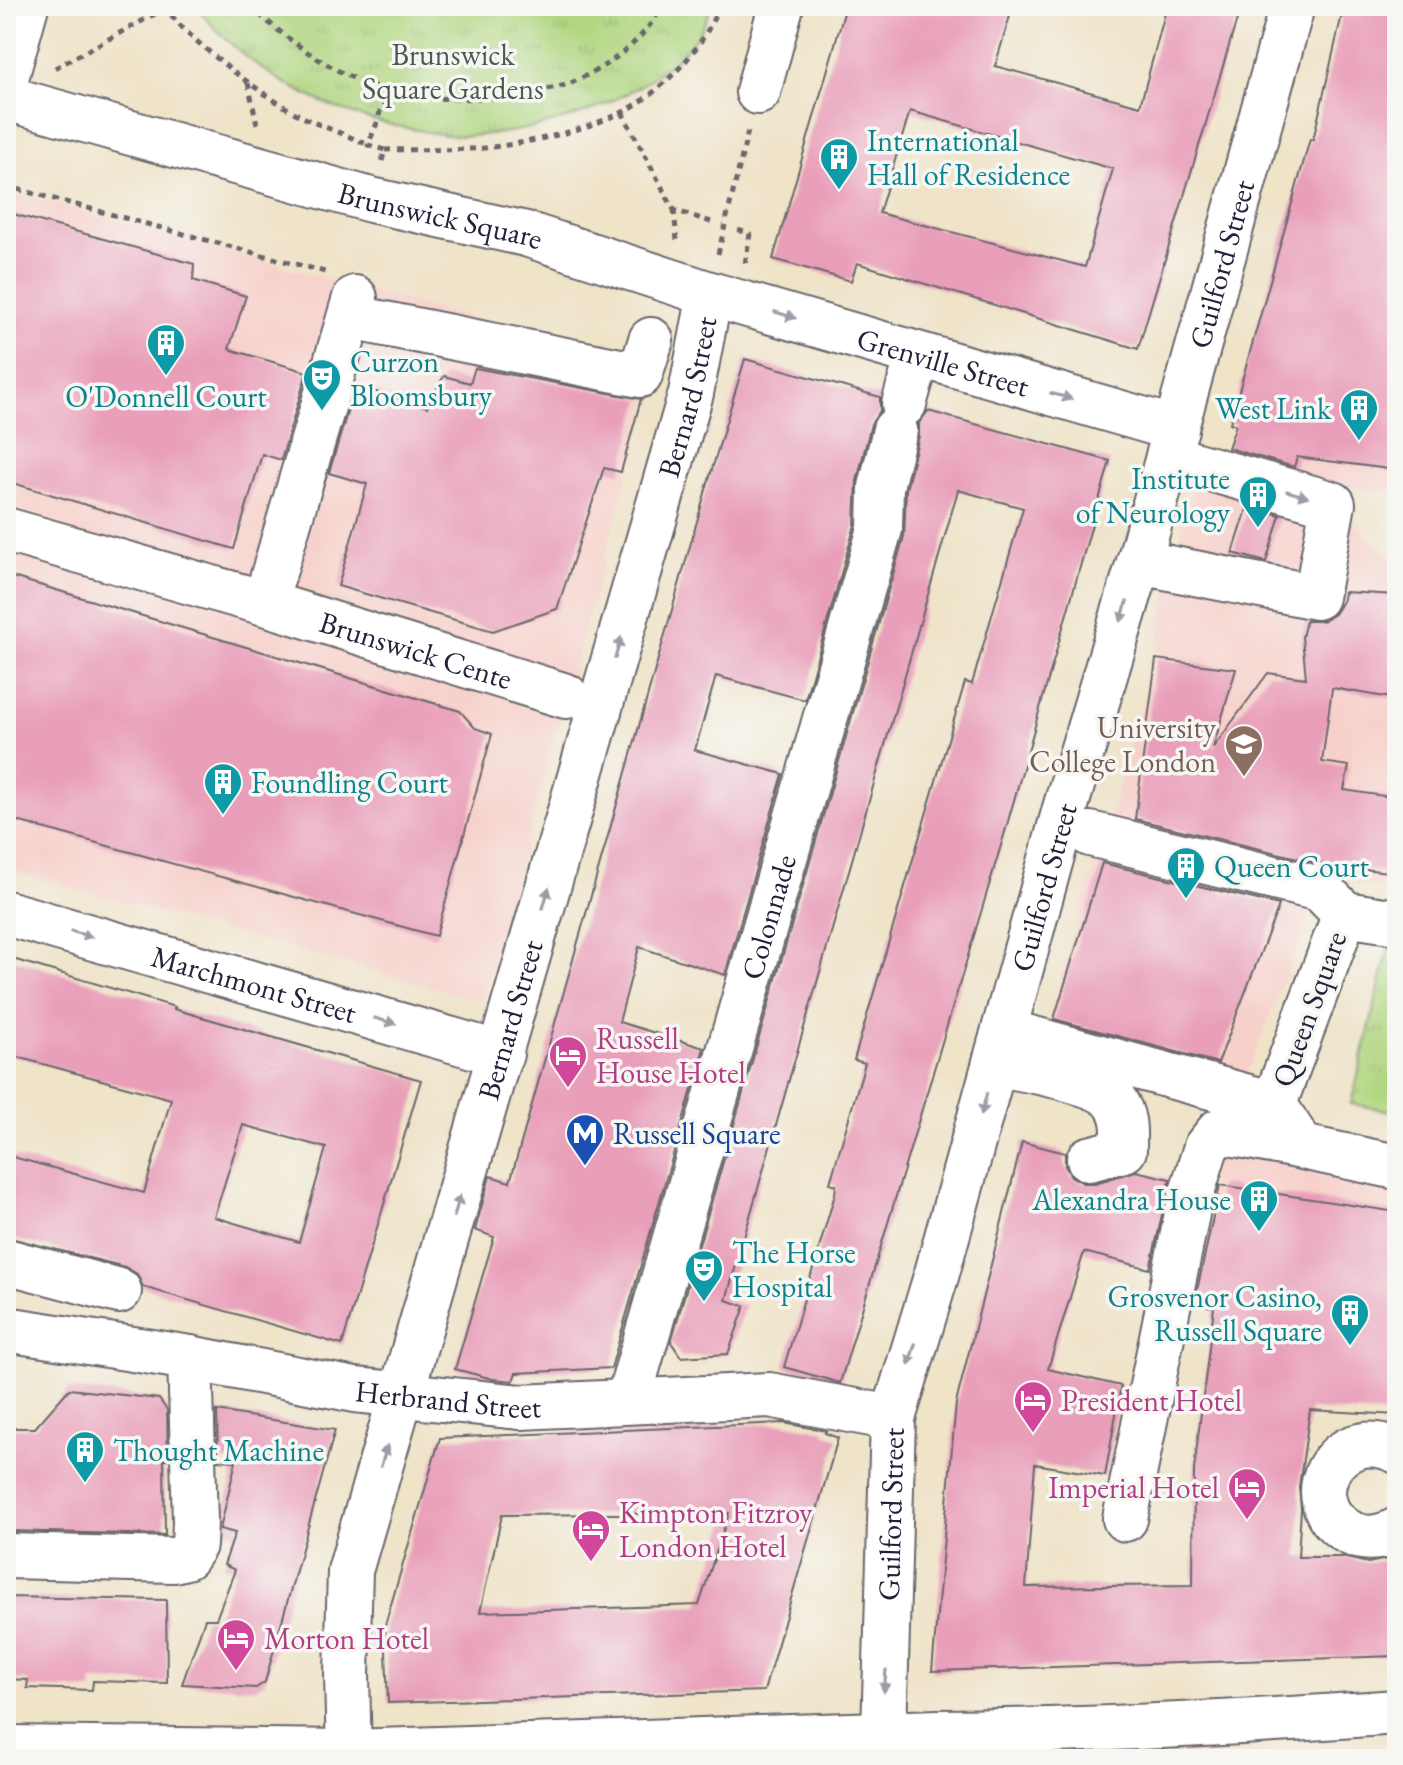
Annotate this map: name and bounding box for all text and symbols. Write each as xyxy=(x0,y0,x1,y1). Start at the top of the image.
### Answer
park label: Brunswick Square Gardens xyxy=(362,35,544,108)
place label: International Hall of Residence xyxy=(867,121,1070,194)
building icon: International Hall of Residence xyxy=(818,136,860,191)
street label: Brunswick Square xyxy=(334,172,548,258)
street label: Guilford Street xyxy=(1179,175,1263,353)
one-way arrow xyxy=(773,309,797,322)
street label: Bernard Street xyxy=(648,312,725,482)
street label: Grenville Street xyxy=(853,318,1034,405)
building icon: O'Donnell Court xyxy=(145,322,187,377)
place label: Curzon Bloomsbury xyxy=(350,342,493,415)
theatre icon: Curzon Bloomsbury xyxy=(301,357,343,412)
place label: O'Donnell Court xyxy=(65,377,267,416)
building icon: West Link xyxy=(1338,387,1380,442)
place label: West Link xyxy=(1215,389,1332,428)
one-way arrow xyxy=(1050,390,1074,403)
place label: Institute of Neurology xyxy=(1076,459,1231,532)
building icon: Institute of Neurology xyxy=(1237,474,1279,529)
one-way arrow xyxy=(1285,488,1309,501)
one-way arrow xyxy=(1117,600,1130,624)
street label: Brunswick Cente xyxy=(315,602,517,698)
one-way arrow xyxy=(612,636,625,660)
place label: University College London xyxy=(1029,708,1217,781)
school or university icon: University College London xyxy=(1223,723,1265,778)
building icon: Foundling Court xyxy=(202,761,244,816)
place label: Foundling Court xyxy=(251,763,449,802)
street label: Guilford Street xyxy=(1002,798,1085,976)
building icon: Queen Court xyxy=(1165,845,1207,900)
place label: Queen Court xyxy=(1214,847,1370,886)
street label: Colonnade xyxy=(731,850,804,984)
one-way arrow xyxy=(540,886,553,910)
street label: Queen Square xyxy=(1263,926,1355,1092)
one-way arrow xyxy=(69,928,93,941)
street label: Bernard Street xyxy=(468,935,551,1104)
street label: Marchmont Street xyxy=(147,936,362,1032)
one-way arrow xyxy=(372,1015,397,1027)
place label: Russell House Hotel xyxy=(596,1019,746,1092)
hotel icon: Russell House Hotel xyxy=(547,1034,589,1089)
one-way arrow xyxy=(977,1092,990,1116)
metro station icon: Russell Square xyxy=(564,1112,606,1167)
place label: Russell Square xyxy=(613,1114,781,1153)
building icon: Alexandra House xyxy=(1238,1178,1280,1233)
place label: Alexandra House xyxy=(1031,1180,1231,1219)
one-way arrow xyxy=(451,1194,464,1218)
place label: The Horse Hospital xyxy=(732,1233,856,1306)
theatre icon: The Horse Hospital xyxy=(683,1248,725,1303)
place label: Grosvenor Casino, Russell Square xyxy=(1108,1277,1322,1350)
building icon: Grosvenor Casino, Russell Square xyxy=(1329,1292,1371,1347)
one-way arrow xyxy=(905,1342,918,1366)
street label: Herbrand Street xyxy=(353,1371,543,1427)
hotel icon: President Hotel xyxy=(1012,1379,1054,1434)
place label: President Hotel xyxy=(1061,1381,1242,1420)
street label: Guilford Street xyxy=(868,1426,912,1601)
building icon: Thought Machine xyxy=(64,1429,106,1484)
place label: Thought Machine xyxy=(113,1431,324,1470)
one-way arrow xyxy=(378,1443,391,1467)
hotel icon: Imperial Hotel xyxy=(1226,1466,1268,1521)
place label: Imperial Hotel xyxy=(1048,1468,1219,1507)
place label: Kimpton Fitzroy London Hotel xyxy=(619,1493,813,1566)
hotel icon: Kimpton Fitzroy London Hotel xyxy=(570,1508,612,1563)
hotel icon: Morton Hotel xyxy=(215,1617,257,1672)
place label: Morton Hotel xyxy=(264,1619,429,1658)
one-way arrow xyxy=(878,1669,891,1694)

